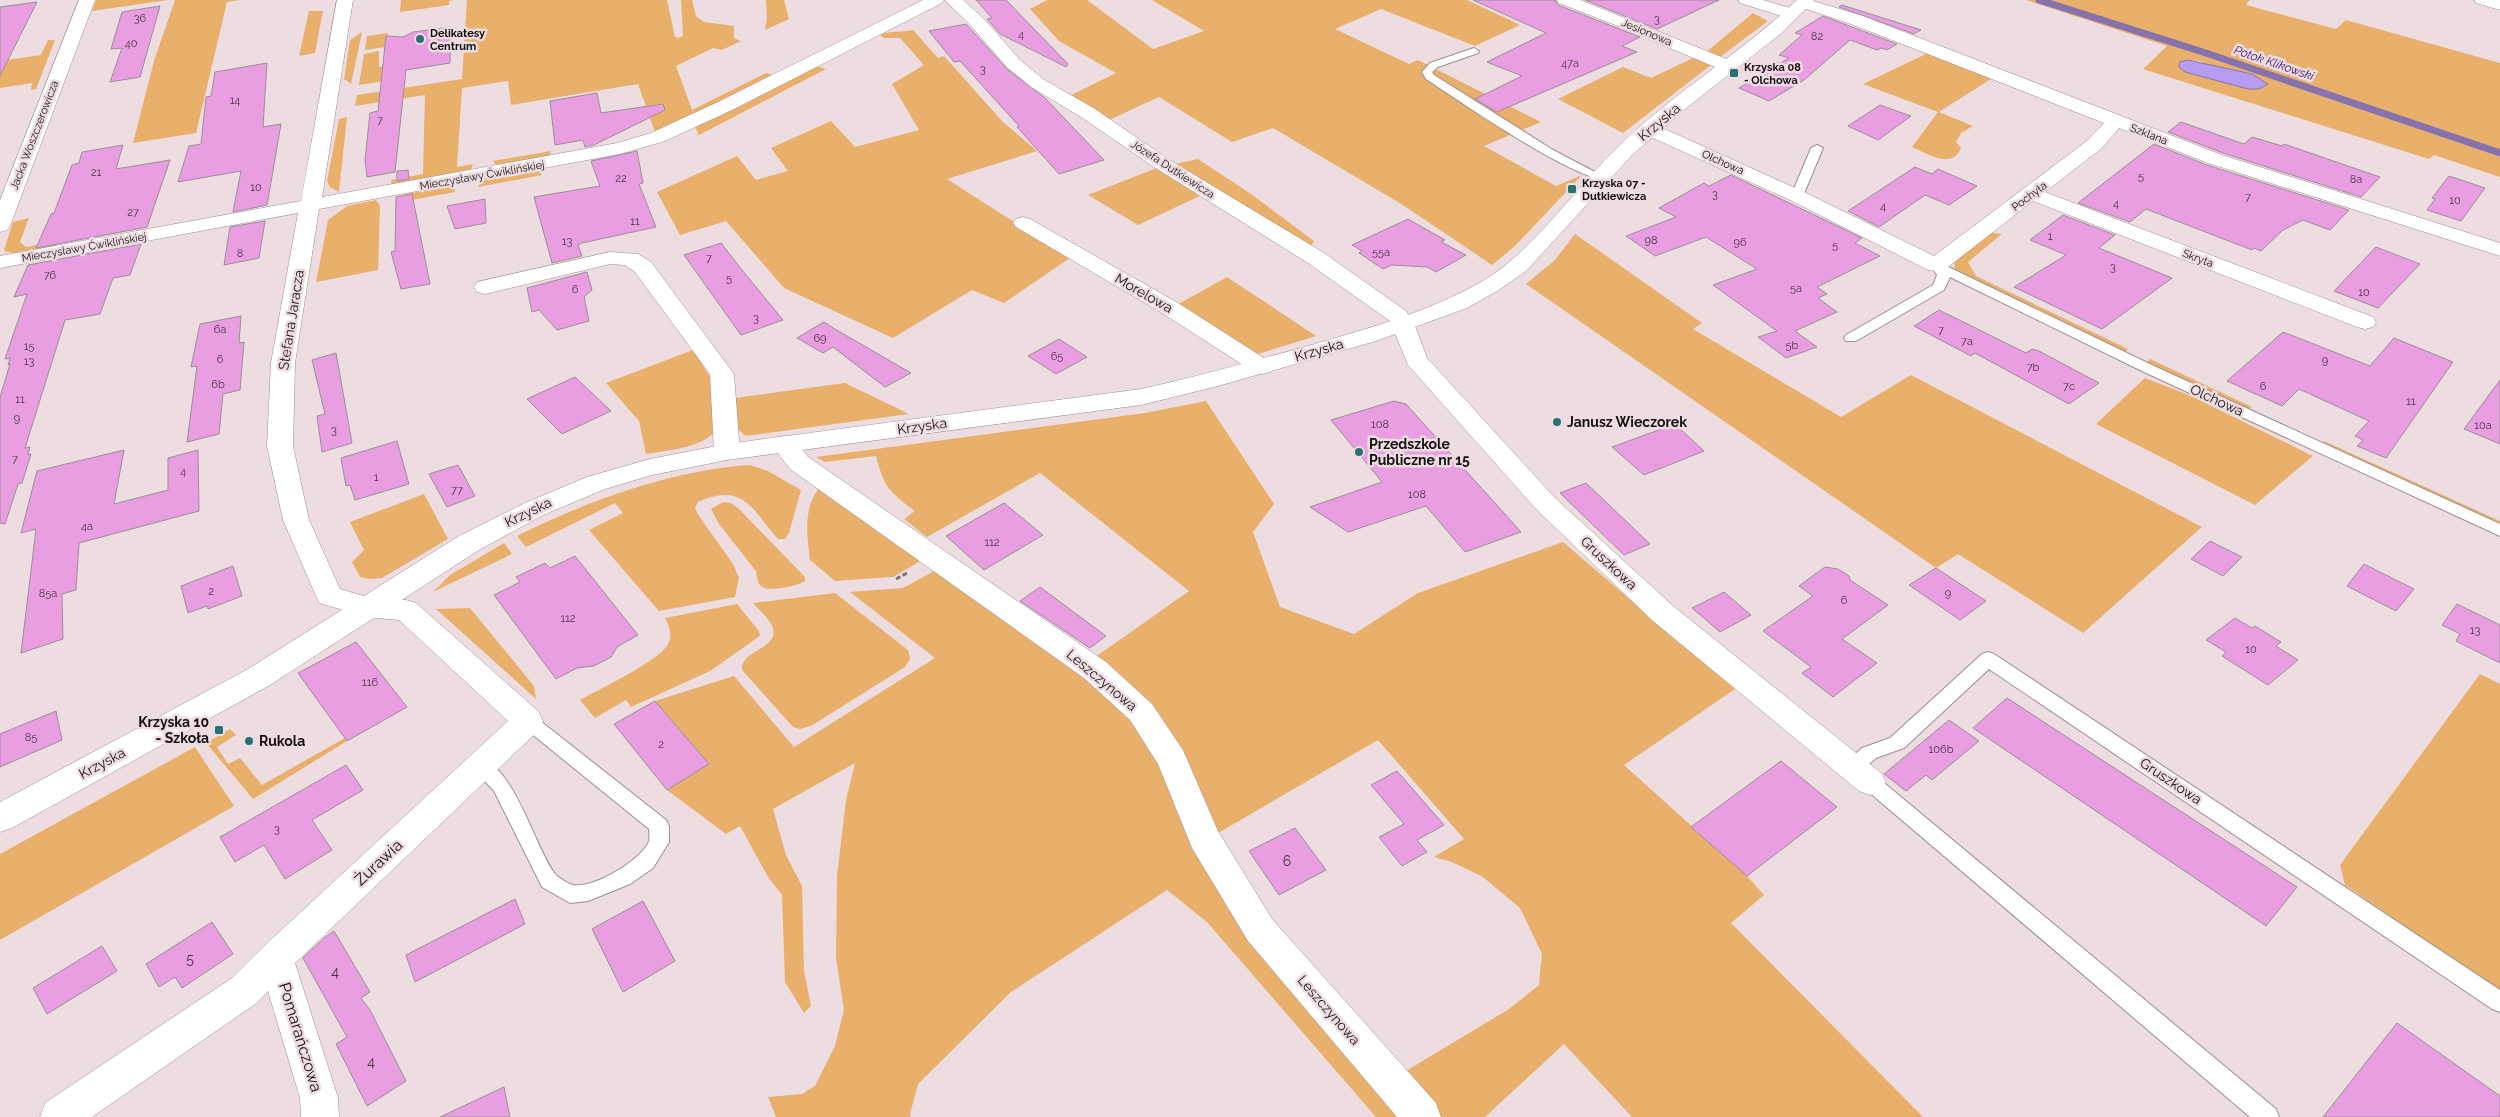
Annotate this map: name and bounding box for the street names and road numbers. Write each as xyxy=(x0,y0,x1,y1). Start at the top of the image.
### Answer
street label: Jesionowa xyxy=(1620,16,1674,49)
street label: Jacka Woszczerowicza xyxy=(8,79,61,192)
street label: Krzyska xyxy=(1635,100,1683,144)
street label: Szklana xyxy=(2128,121,2170,148)
street label: Józefa Dutkiewicza xyxy=(1128,138,1217,201)
street label: Olchowa xyxy=(1700,147,1746,178)
street label: Mieczysławy Ćwiklińskiej xyxy=(418,157,546,193)
street label: Pochyła xyxy=(2009,179,2049,214)
street label: Mieczysławy Ćwiklińskiej xyxy=(20,229,148,265)
street label: Skryta xyxy=(2181,247,2215,270)
street label: Stefana Jaracza xyxy=(275,269,307,371)
street label: Morelowa xyxy=(1112,270,1176,316)
street label: Krzyska xyxy=(1293,335,1345,365)
street label: Olchowa xyxy=(2188,381,2246,419)
street label: Krzyska xyxy=(896,415,948,437)
street label: Krzyska xyxy=(502,494,554,530)
street label: Gruszkowa xyxy=(1578,533,1640,593)
street label: Leszczynowa xyxy=(1064,646,1140,714)
street label: Krzyska xyxy=(76,744,128,782)
street label: Gruszkowa xyxy=(2137,755,2205,807)
street label: Żurawia xyxy=(350,835,406,889)
street label: Leszczynowa xyxy=(1294,972,1364,1048)
street label: Pomarańczowa xyxy=(275,980,326,1094)

